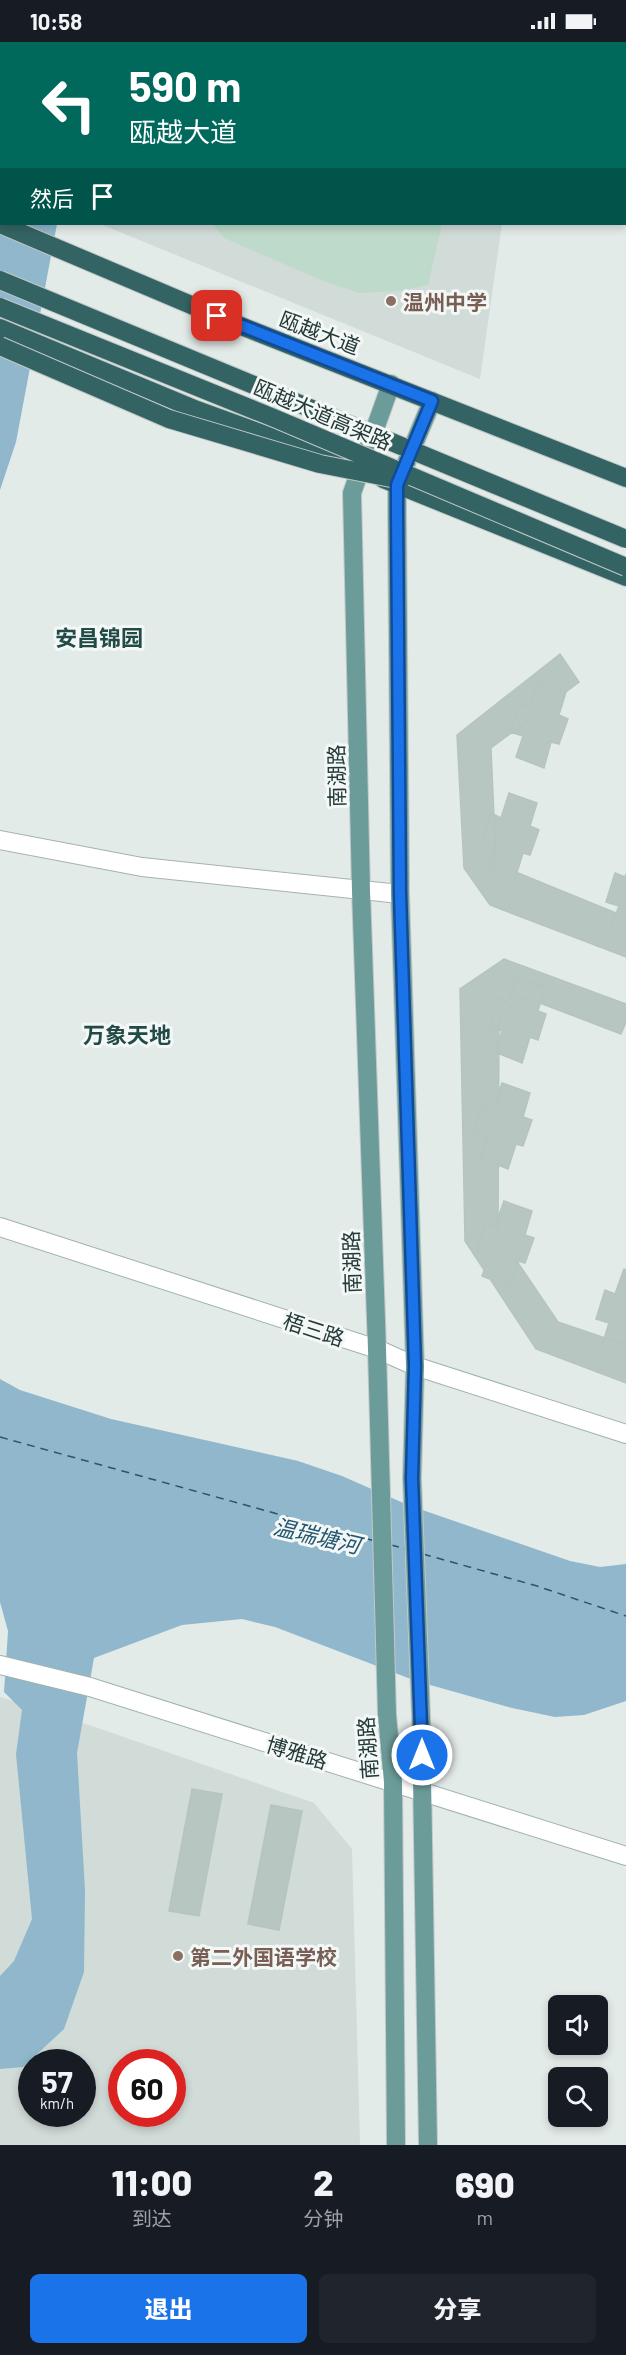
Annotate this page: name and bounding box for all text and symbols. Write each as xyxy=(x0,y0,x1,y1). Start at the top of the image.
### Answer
text: 10:58 xyxy=(30,8,82,34)
text: 590 m xyxy=(129,60,241,110)
icon: left xyxy=(30,66,108,144)
text: 瓯越大道 xyxy=(129,115,237,147)
icon: arrive xyxy=(86,180,119,213)
text: 然后 xyxy=(30,185,74,211)
place label: 温州中学 xyxy=(403,289,487,314)
pin xyxy=(191,290,242,341)
marker: 温州中学 xyxy=(384,294,398,308)
icon: arrive xyxy=(200,299,233,332)
street label: 瓯越大道 xyxy=(276,305,364,359)
street label: 瓯越大道高架路 xyxy=(250,374,396,454)
district label: 安昌锦园 xyxy=(55,624,143,650)
street label: 南湖路 xyxy=(323,744,349,808)
district label: 万象天地 xyxy=(83,1021,171,1047)
street label: 南湖路 xyxy=(337,1230,365,1294)
street label: 梧三路 xyxy=(280,1307,348,1351)
water label: 温瑞塘河 xyxy=(271,1512,367,1558)
street label: 南湖路 xyxy=(352,1716,382,1780)
position arrow xyxy=(390,1723,454,1787)
street label: 博雅路 xyxy=(263,1731,331,1773)
place label: 第二外国语学校 xyxy=(190,1944,337,1969)
marker: 第二外国语学校 xyxy=(171,1949,185,1963)
map controls xyxy=(548,1995,608,2127)
button: sound xyxy=(548,1995,608,2055)
speed limit sign: 60 xyxy=(108,2049,186,2127)
text: 57 xyxy=(41,2063,73,2099)
button: search xyxy=(548,2067,608,2127)
text: km/h xyxy=(40,2094,74,2112)
text: 11:00 xyxy=(112,2160,192,2203)
text: 2 xyxy=(313,2160,334,2203)
text: 690 xyxy=(455,2162,514,2205)
text: m xyxy=(476,2205,493,2229)
text: 到达 xyxy=(132,2206,172,2230)
text: 分钟 xyxy=(304,2206,344,2230)
button: 退出 xyxy=(30,2274,307,2343)
button: 分享 xyxy=(319,2274,596,2343)

